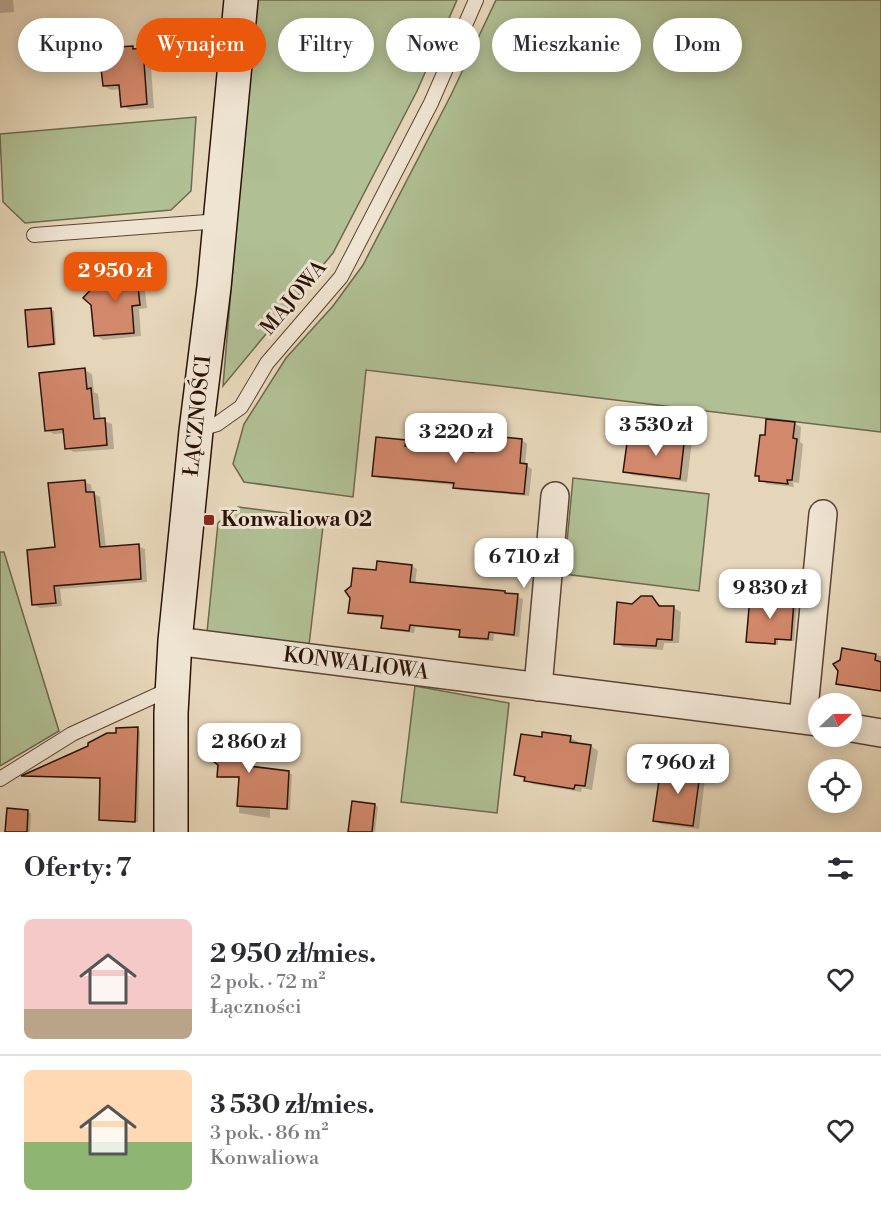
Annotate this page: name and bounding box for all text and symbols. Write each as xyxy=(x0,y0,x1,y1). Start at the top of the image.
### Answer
chip: Kupno xyxy=(18,18,124,72)
chip: Wynajem xyxy=(136,18,266,72)
chip: Filtry xyxy=(278,18,374,72)
chip: Nowe xyxy=(386,18,480,72)
chip: Mieszkanie xyxy=(492,18,641,72)
chip: Dom xyxy=(653,18,742,72)
pin: 2 950 zł xyxy=(53,252,177,303)
street label: MAJOWA xyxy=(255,255,333,341)
text: 2 950 zł xyxy=(78,259,152,284)
street label: ŁĄCZNOŚCI xyxy=(176,354,217,478)
pin: 3 530 zł xyxy=(594,406,718,457)
pin: 3 220 zł xyxy=(394,413,518,464)
text: 3 530 zł xyxy=(619,413,693,438)
text: 3 220 zł xyxy=(419,420,493,445)
place label: Konwaliowa 02 xyxy=(221,507,372,533)
marker: Konwaliowa 02 xyxy=(202,513,216,527)
pin: 6 710 zł xyxy=(462,538,586,589)
text: 6 710 zł xyxy=(489,545,559,570)
pin: 9 830 zł xyxy=(708,569,832,620)
text: 9 830 zł xyxy=(733,576,807,601)
street label: KONWALIOWA xyxy=(282,642,431,686)
north arrow xyxy=(808,693,862,747)
map controls xyxy=(808,693,862,813)
pin: 2 860 zł xyxy=(187,723,311,774)
text: 2 860 zł xyxy=(212,730,286,755)
pin: 7 960 zł xyxy=(616,744,740,795)
text: 7 960 zł xyxy=(641,751,715,776)
button: locate xyxy=(808,759,862,813)
text: Oferty: 7 xyxy=(24,852,131,884)
icon: filters xyxy=(824,852,857,885)
text: 2 950 zł/mies. xyxy=(210,938,376,970)
icon: home xyxy=(72,943,144,1015)
icon: heart xyxy=(824,963,857,996)
text: 2 pok. · 72 m² xyxy=(210,970,326,995)
text: Łączności xyxy=(210,995,302,1020)
text: 3 530 zł/mies. xyxy=(210,1089,375,1121)
icon: home xyxy=(72,1094,144,1166)
icon: heart xyxy=(824,1114,857,1147)
text: 3 pok. · 86 m² xyxy=(210,1121,328,1146)
text: Konwaliowa xyxy=(210,1146,319,1171)

